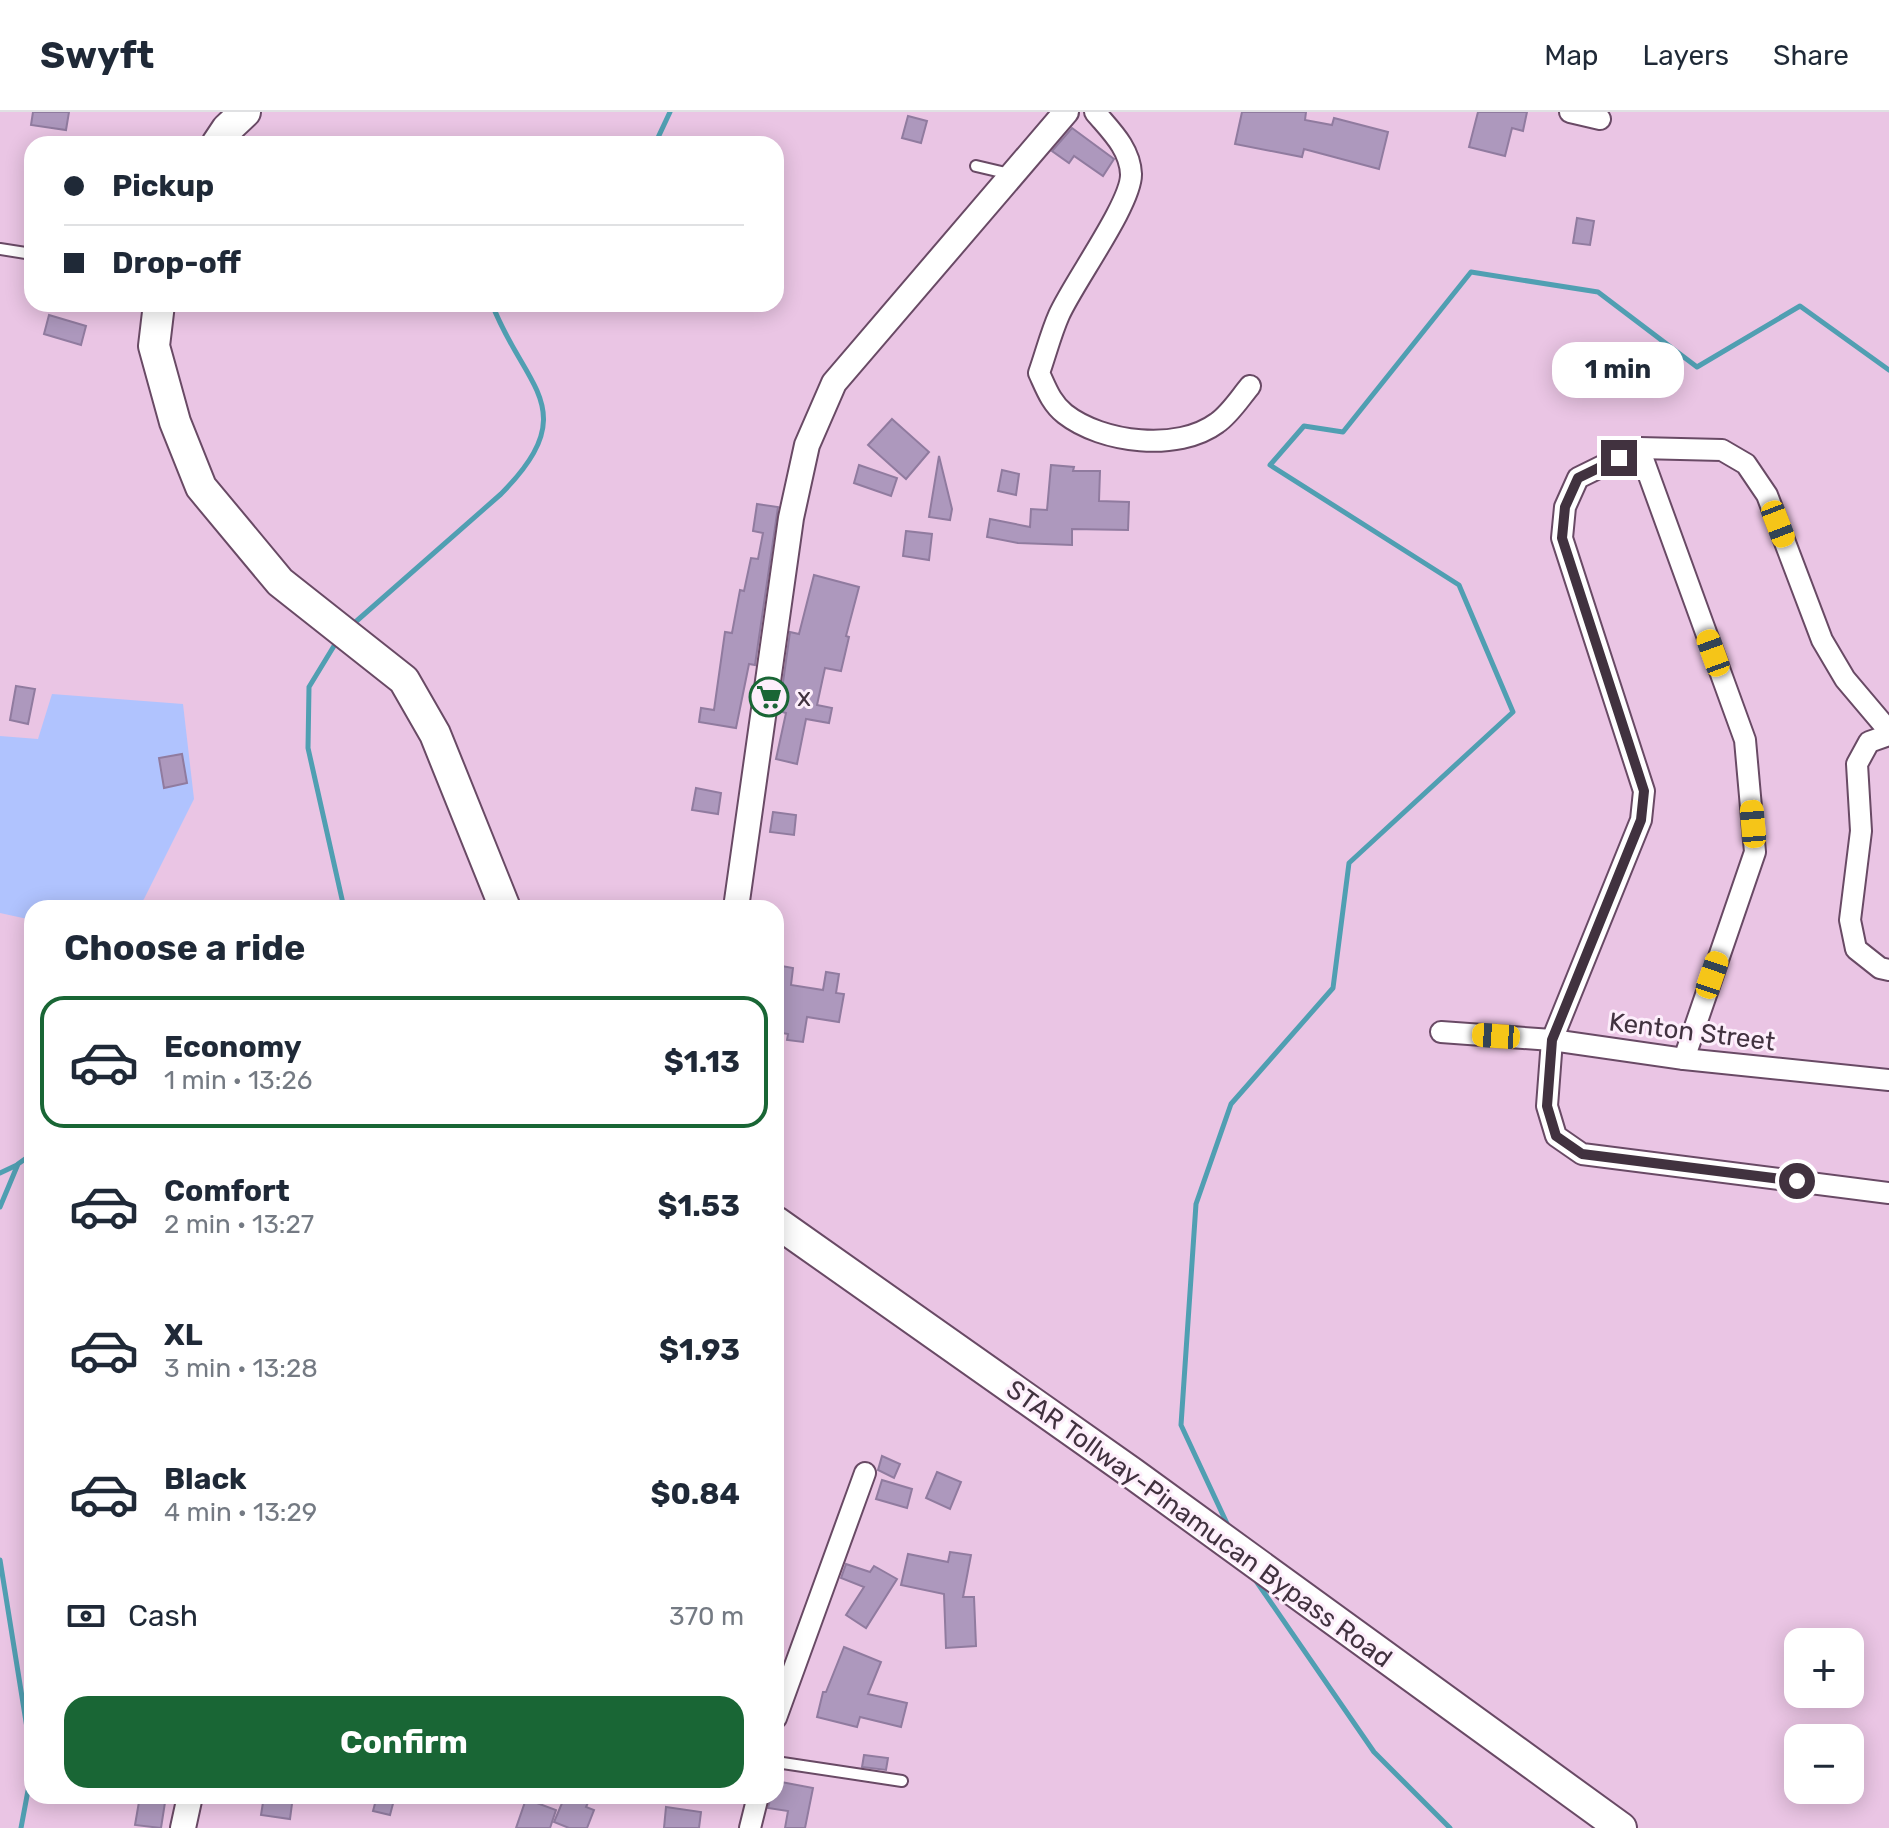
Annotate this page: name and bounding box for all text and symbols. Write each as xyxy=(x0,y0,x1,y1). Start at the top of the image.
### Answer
text: Swyft xyxy=(40,32,154,78)
text: Map xyxy=(1544,39,1599,72)
text: Layers xyxy=(1643,39,1729,72)
text: Share xyxy=(1773,39,1849,72)
text: Pickup xyxy=(112,168,214,204)
text: Drop-off xyxy=(112,245,241,281)
callout: 1 min xyxy=(1553,342,1685,398)
text: 1 min xyxy=(1585,354,1651,385)
route end xyxy=(1601,440,1637,476)
car xyxy=(1758,497,1798,551)
car xyxy=(1694,626,1732,680)
supermarket icon: x xyxy=(748,676,790,718)
place label: x xyxy=(797,682,811,713)
car xyxy=(1739,799,1767,849)
text: Choose a ride xyxy=(64,926,305,969)
car xyxy=(1693,948,1731,1002)
street label: Kenton Street xyxy=(1607,1006,1777,1058)
car xyxy=(1471,1022,1521,1050)
icon: car xyxy=(68,1026,140,1098)
text: Economy xyxy=(164,1029,302,1065)
text: $1.13 xyxy=(664,1044,740,1080)
text: 1 min · 13:26 xyxy=(164,1065,312,1096)
route start xyxy=(1779,1163,1815,1199)
icon: car xyxy=(68,1170,140,1242)
text: Comfort xyxy=(164,1173,290,1209)
text: $1.53 xyxy=(657,1188,740,1224)
text: 2 min · 13:27 xyxy=(164,1209,314,1240)
icon: car xyxy=(68,1314,140,1386)
text: XL xyxy=(164,1317,203,1353)
text: $1.93 xyxy=(659,1332,740,1368)
text: 3 min · 13:28 xyxy=(164,1353,318,1384)
street label: STAR Tollway-Pinamucan Bypass Road xyxy=(1000,1374,1398,1674)
icon: car xyxy=(68,1458,140,1530)
text: Black xyxy=(164,1461,247,1497)
text: $0.84 xyxy=(651,1476,740,1512)
text: 4 min · 13:29 xyxy=(164,1497,317,1528)
icon: cash xyxy=(64,1594,108,1638)
text: Cash xyxy=(128,1598,198,1634)
text: 370 m xyxy=(669,1601,744,1632)
map controls xyxy=(1784,1628,1864,1804)
button: + xyxy=(1784,1628,1864,1708)
button: Confirm xyxy=(64,1696,744,1788)
button: − xyxy=(1784,1724,1864,1804)

